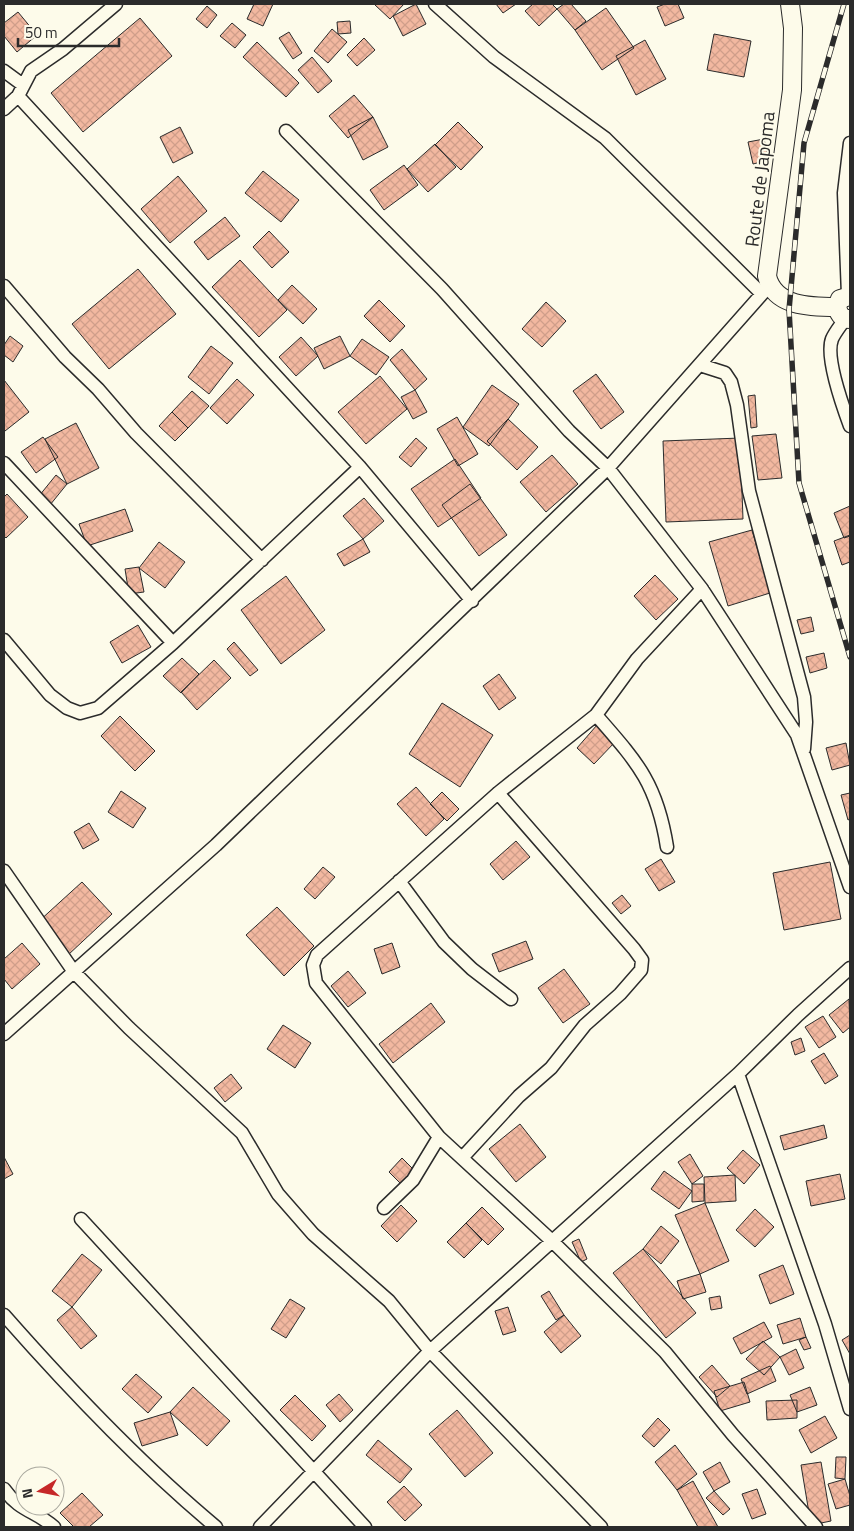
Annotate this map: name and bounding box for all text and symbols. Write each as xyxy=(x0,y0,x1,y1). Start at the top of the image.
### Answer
scale bar xyxy=(18,15,119,47)
text: 50 m xyxy=(25,21,58,44)
street label: Route de Japoma xyxy=(736,109,782,248)
north arrow xyxy=(15,1466,65,1516)
text: N xyxy=(16,1487,38,1500)

